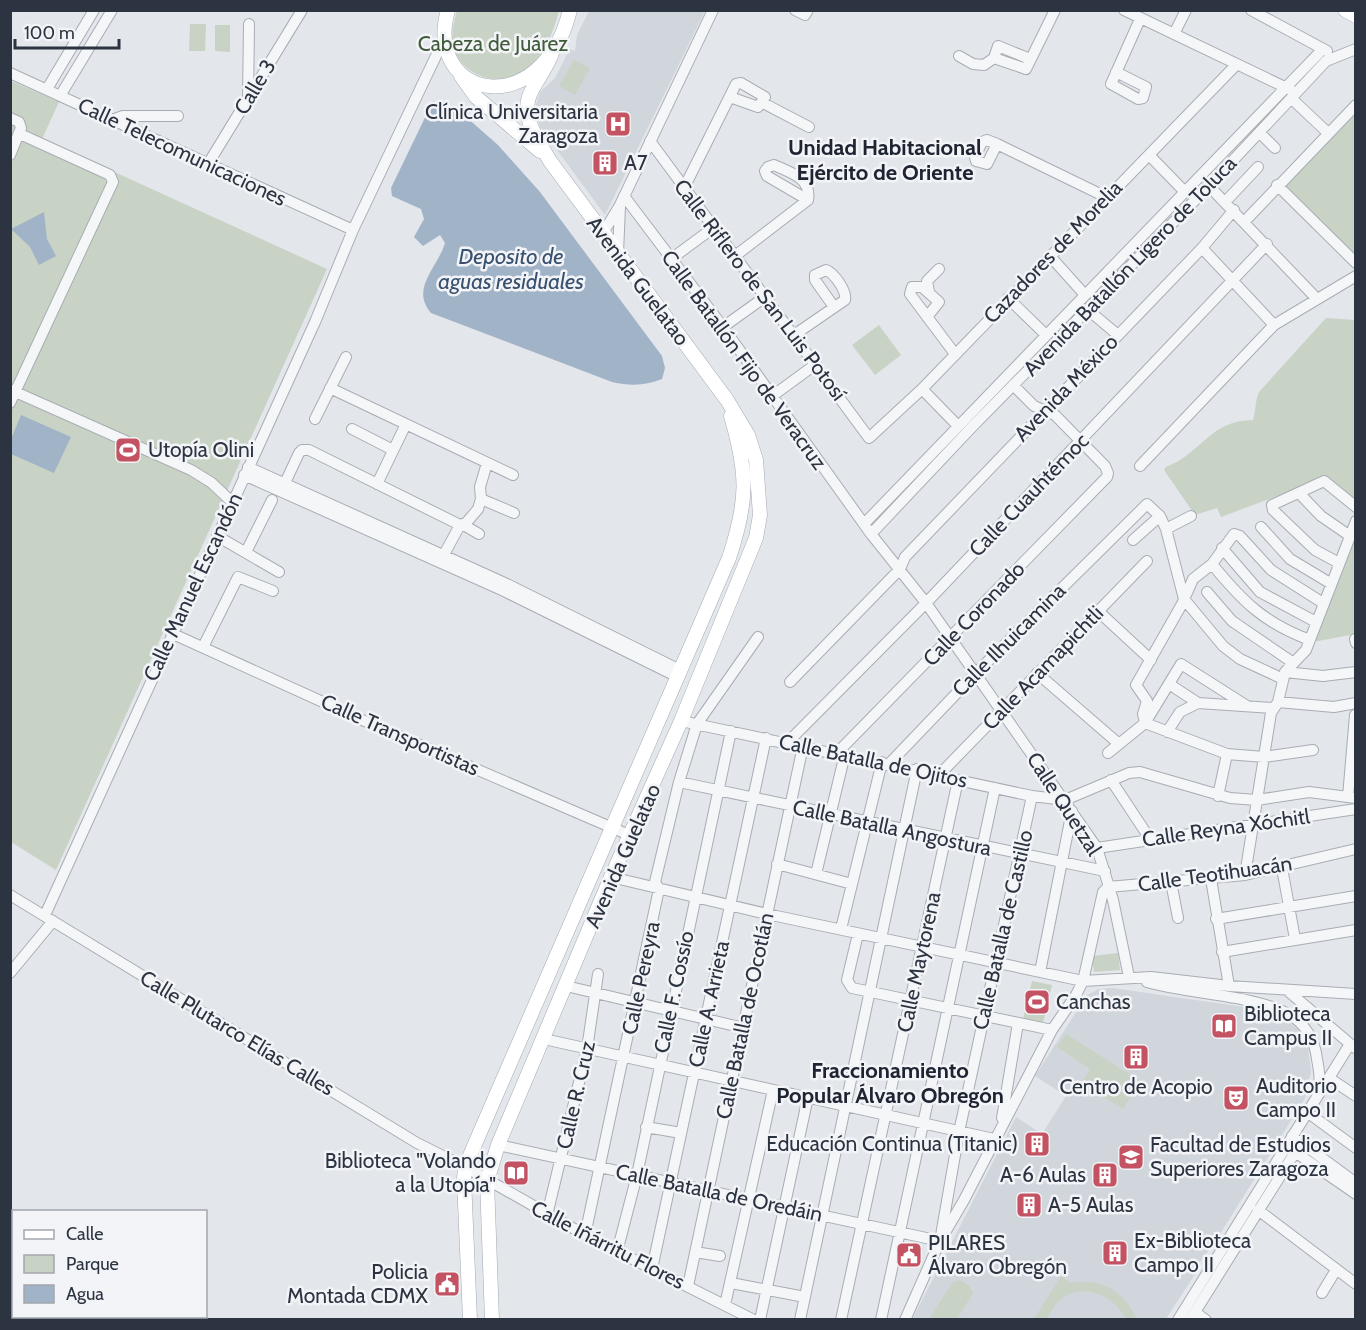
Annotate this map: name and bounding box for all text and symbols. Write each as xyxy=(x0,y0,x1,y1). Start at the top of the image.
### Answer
scale bar xyxy=(15,12,118,50)
text: 100 m xyxy=(24,22,75,44)
park label: Cabeza de Juárez xyxy=(418,31,568,56)
street label: Calle 3 xyxy=(228,55,281,119)
street label: Calle Telecomunicaciones xyxy=(74,92,291,211)
place label: Clínica Universitaria Zaragoza xyxy=(425,99,598,148)
hospital icon: Clínica Universitaria Zaragoza xyxy=(603,109,633,139)
district label: Unidad Habitacional Ejército de Oriente xyxy=(788,134,982,186)
building icon: A7 xyxy=(590,148,620,178)
place label: A7 xyxy=(624,150,648,175)
street label: Avenida Batallón Ligero de Toluca xyxy=(1018,151,1241,381)
street label: Calle Riflero de San Luis Potosí xyxy=(669,174,852,406)
street label: Cazadores de Morelia xyxy=(978,175,1127,328)
street label: Avenida Guelatao xyxy=(582,211,695,350)
water label: Deposito de aguas residuales xyxy=(438,243,584,295)
street label: Calle Batallón Fijo de Veracruz xyxy=(656,245,832,475)
street label: Avenida México xyxy=(1009,329,1123,446)
street label: Calle Cuauhtémoc xyxy=(964,428,1094,561)
sports icon: Utopía Olini xyxy=(113,435,143,465)
place label: Utopía Olini xyxy=(148,437,254,462)
street label: Calle Manuel Escandón xyxy=(138,489,247,685)
street label: Calle Coronado xyxy=(918,556,1030,671)
street label: Calle Ilhuicamina xyxy=(947,578,1070,701)
street label: Calle Acamapichtli xyxy=(977,601,1108,735)
street label: Calle Transportistas xyxy=(317,688,483,781)
street label: Calle Batalla de Ojitos xyxy=(776,728,970,794)
street label: Calle Quetzal xyxy=(1022,747,1107,860)
street label: Avenida Guelatao xyxy=(580,780,665,932)
street label: Calle Batalla Angostura xyxy=(790,794,994,861)
street label: Calle Reyna Xóchitl xyxy=(1140,803,1311,852)
street label: Calle Batalla de Castillo xyxy=(967,828,1038,1032)
street label: Calle Teotihuacán xyxy=(1136,850,1294,897)
street label: Calle Maytorena xyxy=(891,889,946,1034)
street label: Calle Batalla de Ocotlán xyxy=(710,910,779,1121)
street label: Calle Pereyra xyxy=(616,919,665,1037)
street label: Calle F. Cossío xyxy=(648,928,699,1055)
street label: Calle A. Arrieta xyxy=(683,938,734,1070)
street label: Calle Plutarco Elías Calles xyxy=(136,965,339,1101)
sports icon: Canchas xyxy=(1022,987,1052,1017)
place label: Canchas xyxy=(1056,989,1131,1014)
place label: Biblioteca Campus II xyxy=(1244,1001,1332,1050)
library icon: Biblioteca Campus II xyxy=(1209,1011,1239,1041)
street label: Calle R. Cruz xyxy=(551,1038,600,1151)
building icon: Centro de Acopio xyxy=(1121,1042,1151,1072)
district label: Fraccionamiento Popular Álvaro Obregón xyxy=(776,1057,1004,1109)
place label: Auditorio Campo II xyxy=(1256,1073,1337,1122)
place label: Centro de Acopio xyxy=(1059,1074,1213,1099)
theatre icon: Auditorio Campo II xyxy=(1221,1083,1251,1113)
building icon: Educación Continua (Titanic) xyxy=(1022,1129,1052,1159)
place label: Educación Continua (Titanic) xyxy=(766,1131,1018,1156)
place label: Facultad de Estudios Superiores Zaragoza xyxy=(1150,1132,1331,1181)
school or university icon: Facultad de Estudios Superiores Zaragoza xyxy=(1116,1142,1146,1172)
place label: Biblioteca "Volando a la Utopía" xyxy=(325,1148,496,1197)
library icon: Biblioteca "Volando a la Utopía" xyxy=(501,1158,531,1188)
street label: Calle Batalla de Oredáin xyxy=(613,1158,825,1227)
building icon: A-6 Aulas xyxy=(1090,1160,1120,1190)
place label: A-6 Aulas xyxy=(1000,1162,1086,1187)
building icon: A-5 Aulas xyxy=(1014,1190,1044,1220)
place label: A-5 Aulas xyxy=(1048,1192,1134,1217)
street label: Calle Iñárritu Flores xyxy=(527,1195,689,1294)
legend xyxy=(12,1210,207,1318)
text: Calle xyxy=(66,1223,103,1245)
place label: Ex-Biblioteca Campo II xyxy=(1134,1228,1251,1277)
place label: PILARES Álvaro Obregón xyxy=(928,1230,1067,1279)
building icon: Ex-Biblioteca Campo II xyxy=(1100,1238,1130,1268)
public building icon: PILARES Álvaro Obregón xyxy=(894,1240,924,1270)
text: Parque xyxy=(66,1253,119,1275)
place label: Policia Montada CDMX xyxy=(287,1259,429,1308)
public building icon: Policia Montada CDMX xyxy=(432,1269,462,1299)
text: Agua xyxy=(66,1283,104,1305)

